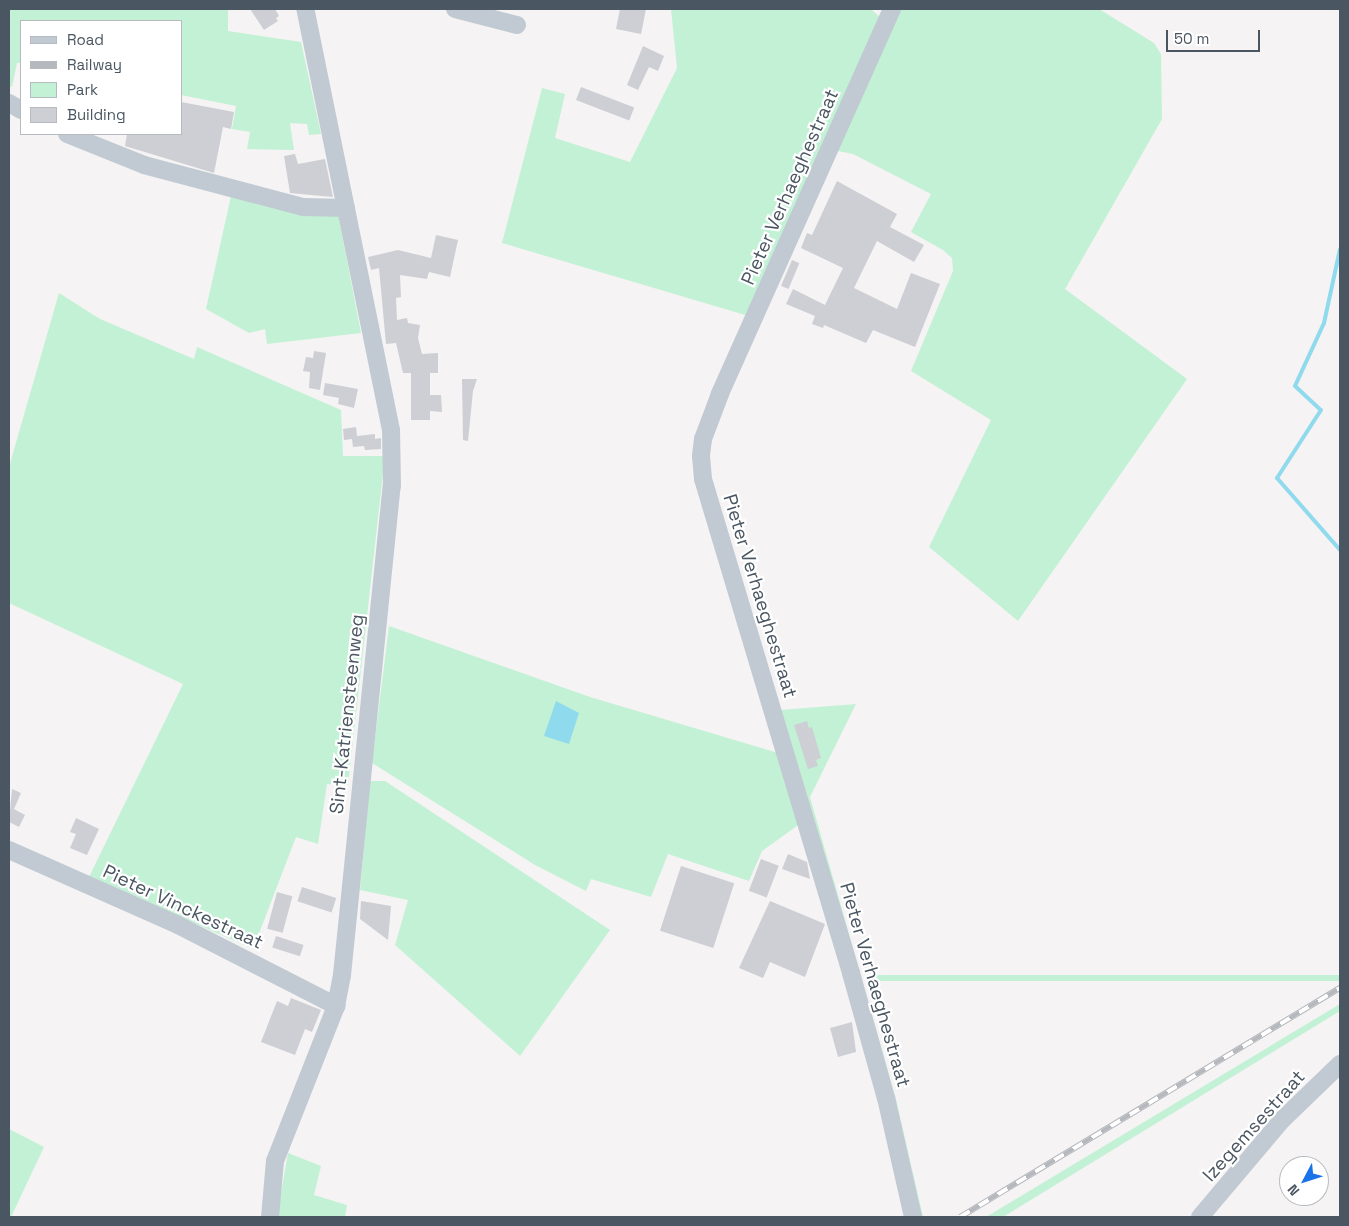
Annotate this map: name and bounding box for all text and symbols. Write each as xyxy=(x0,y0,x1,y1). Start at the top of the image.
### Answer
legend xyxy=(20,20,182,135)
scale bar xyxy=(1169,20,1263,52)
text: 50 m xyxy=(1174,29,1209,48)
text: Road xyxy=(67,30,104,49)
text: Railway xyxy=(67,55,122,74)
text: Park xyxy=(67,80,98,99)
street label: Pieter Verhaeghestraat xyxy=(736,85,844,289)
text: Building xyxy=(67,105,126,124)
street label: Pieter Verhaeghestraat xyxy=(718,491,802,701)
street label: Sint-Katriensteenweg xyxy=(325,613,369,815)
street label: Pieter Vinckestraat xyxy=(99,860,267,954)
street label: Pieter Verhaeghestraat xyxy=(835,880,915,1090)
street label: Izegemsestraat xyxy=(1198,1066,1310,1186)
north arrow xyxy=(1279,1156,1329,1206)
text: N xyxy=(1283,1181,1303,1199)

